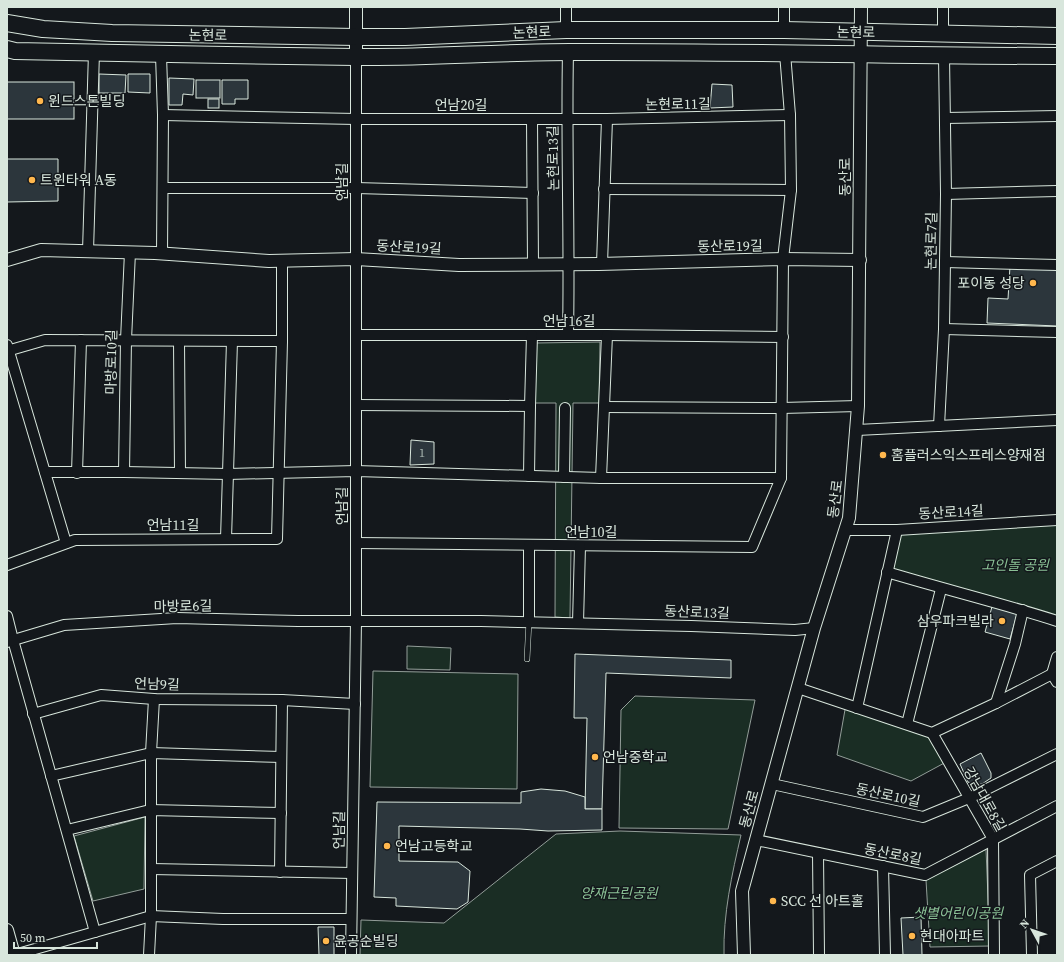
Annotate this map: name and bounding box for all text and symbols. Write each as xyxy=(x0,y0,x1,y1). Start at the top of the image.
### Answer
street label: 논현로 xyxy=(512,21,552,43)
street label: 논현로 xyxy=(837,22,876,42)
street label: 논현로 xyxy=(189,25,228,45)
place label: 윈드스톤빌딩 xyxy=(48,91,125,111)
street label: 논현로11길 xyxy=(645,93,711,115)
street label: 언남20길 xyxy=(435,95,487,115)
marker: 윈드스톤빌딩 xyxy=(35,96,45,106)
street label: 논현로13길 xyxy=(542,125,564,191)
street label: 동산로 xyxy=(835,158,855,196)
street label: 언남길 xyxy=(332,163,352,201)
place label: 트윈타워 A동 xyxy=(40,170,117,190)
marker: 트윈타워 A동 xyxy=(27,175,37,185)
street label: 논현로7길 xyxy=(920,212,942,270)
street label: 동산로19길 xyxy=(376,235,442,259)
street label: 동산로19길 xyxy=(697,235,763,257)
place label: 포이동 성당 xyxy=(957,273,1025,293)
marker: 포이동 성당 xyxy=(1028,278,1038,288)
street label: 언남16길 xyxy=(543,311,595,331)
street label: 마방로10길 xyxy=(100,329,122,395)
house number: 1 xyxy=(419,445,425,461)
place label: 홈플러스익스프레스양재점 xyxy=(891,445,1046,465)
marker: 홈플러스익스프레스양재점 xyxy=(878,450,888,460)
street label: 동산로 xyxy=(823,478,847,519)
street label: 언남길 xyxy=(332,487,352,525)
street label: 동산로14길 xyxy=(918,500,984,524)
street label: 언남11길 xyxy=(147,515,199,535)
street label: 언남10길 xyxy=(565,522,617,542)
park label: 고인돌 공원 xyxy=(981,555,1050,575)
street label: 마방로6길 xyxy=(154,595,212,617)
street label: 동산로13길 xyxy=(664,601,730,623)
place label: 삼우파크빌라 xyxy=(917,611,994,631)
marker: 삼우파크빌라 xyxy=(997,616,1007,626)
street label: 언남9길 xyxy=(134,673,180,695)
place label: 언남중학교 xyxy=(603,747,668,767)
marker: 언남중학교 xyxy=(590,752,600,762)
street label: 강남대로8길 xyxy=(959,763,1011,835)
street label: 동산로10길 xyxy=(854,778,922,812)
street label: 동산로 xyxy=(734,788,764,830)
street label: 언남길 xyxy=(329,811,349,849)
place label: 언남고등학교 xyxy=(395,836,472,856)
street label: 동산로8길 xyxy=(862,839,924,869)
marker: 언남고등학교 xyxy=(382,841,392,851)
park label: 양재근린공원 xyxy=(580,883,659,903)
place label: SCC 선 아트홀 xyxy=(781,891,864,911)
marker: SCC 선 아트홀 xyxy=(768,896,778,906)
park label: 샛별어린이공원 xyxy=(913,903,1004,923)
north arrow xyxy=(1012,910,1052,950)
text: N xyxy=(1016,916,1033,932)
scale bar xyxy=(14,924,97,950)
place label: 현대아파트 xyxy=(920,926,985,946)
text: 50 m xyxy=(20,930,46,946)
place label: 윤공순빌딩 xyxy=(334,931,398,951)
marker: 현대아파트 xyxy=(907,931,917,941)
marker: 윤공순빌딩 xyxy=(321,936,331,946)

